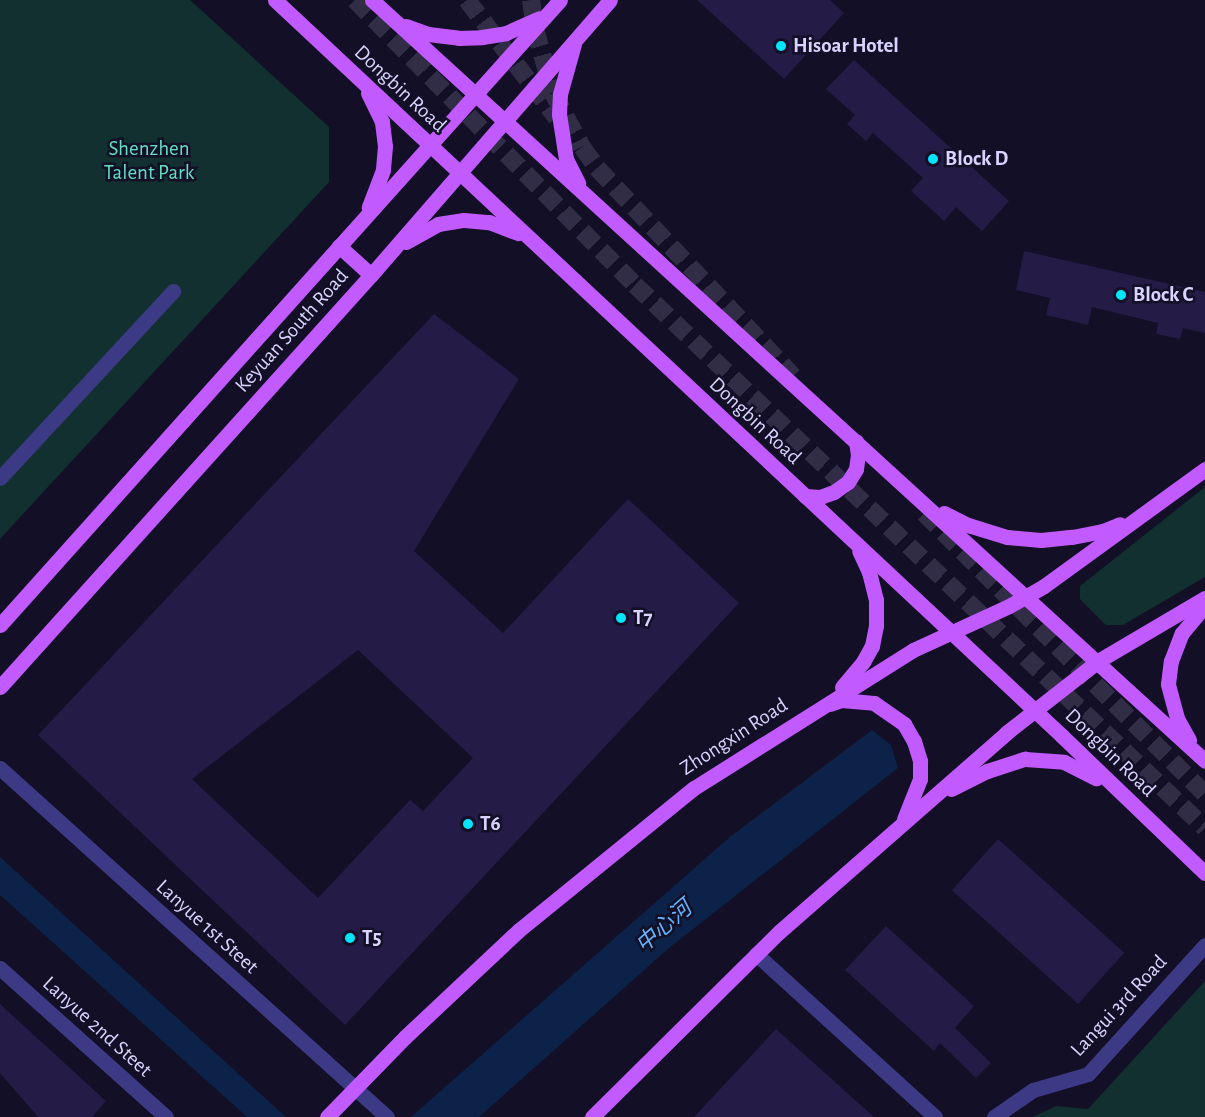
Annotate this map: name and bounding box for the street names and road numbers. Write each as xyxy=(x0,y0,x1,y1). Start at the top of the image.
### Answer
street label: Dongbin Road xyxy=(349,40,451,138)
street label: Keyuan South Road xyxy=(230,264,354,398)
street label: Dongbin Road xyxy=(704,372,806,470)
street label: Zhongxin Road xyxy=(675,693,793,781)
street label: Dongbin Road xyxy=(1059,703,1161,803)
street label: Lanyue 1st Steet xyxy=(151,874,263,980)
street label: Langui 3rd Road xyxy=(1065,950,1173,1062)
street label: Lanyue 2nd Steet xyxy=(37,971,157,1083)

